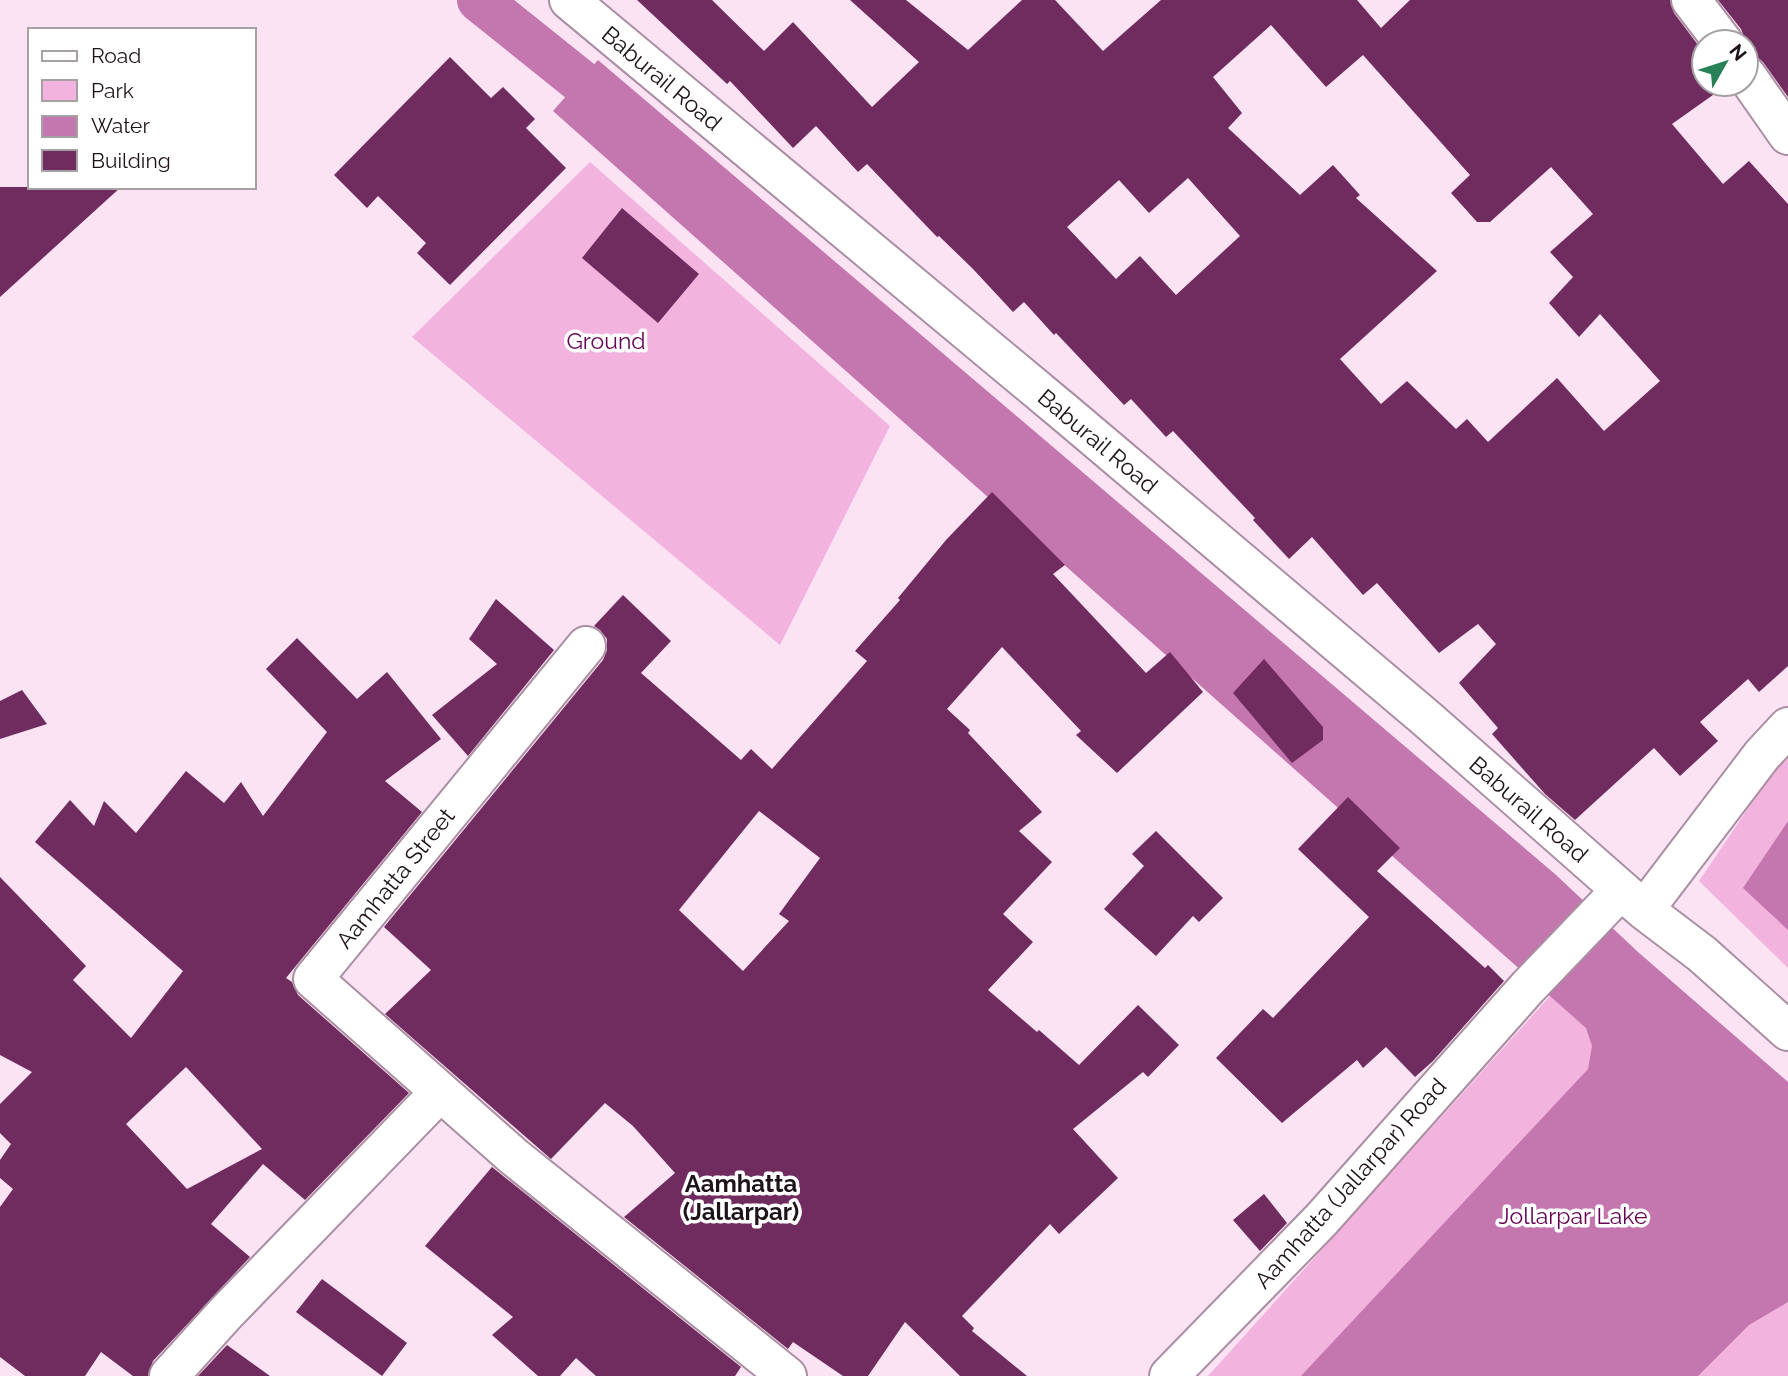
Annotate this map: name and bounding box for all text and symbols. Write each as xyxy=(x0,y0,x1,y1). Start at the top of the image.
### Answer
street label: Baburail Road xyxy=(597,20,727,136)
legend xyxy=(28,28,256,189)
north arrow xyxy=(1690,28,1760,98)
text: N xyxy=(1725,40,1751,65)
text: Road xyxy=(91,43,141,68)
text: Park xyxy=(91,78,134,103)
text: Water xyxy=(91,113,150,138)
text: Building xyxy=(91,148,171,173)
park label: Ground xyxy=(566,327,646,354)
street label: Baburail Road xyxy=(1033,383,1163,499)
street label: Baburail Road xyxy=(1464,750,1594,868)
street label: Aamhatta Street xyxy=(330,802,460,954)
street label: Aamhatta (Jallarpar) Road xyxy=(1249,1072,1451,1294)
district label: Aamhatta (Jallarpar) xyxy=(683,1169,799,1226)
park label: Jollarpar Lake xyxy=(1499,1202,1647,1229)

